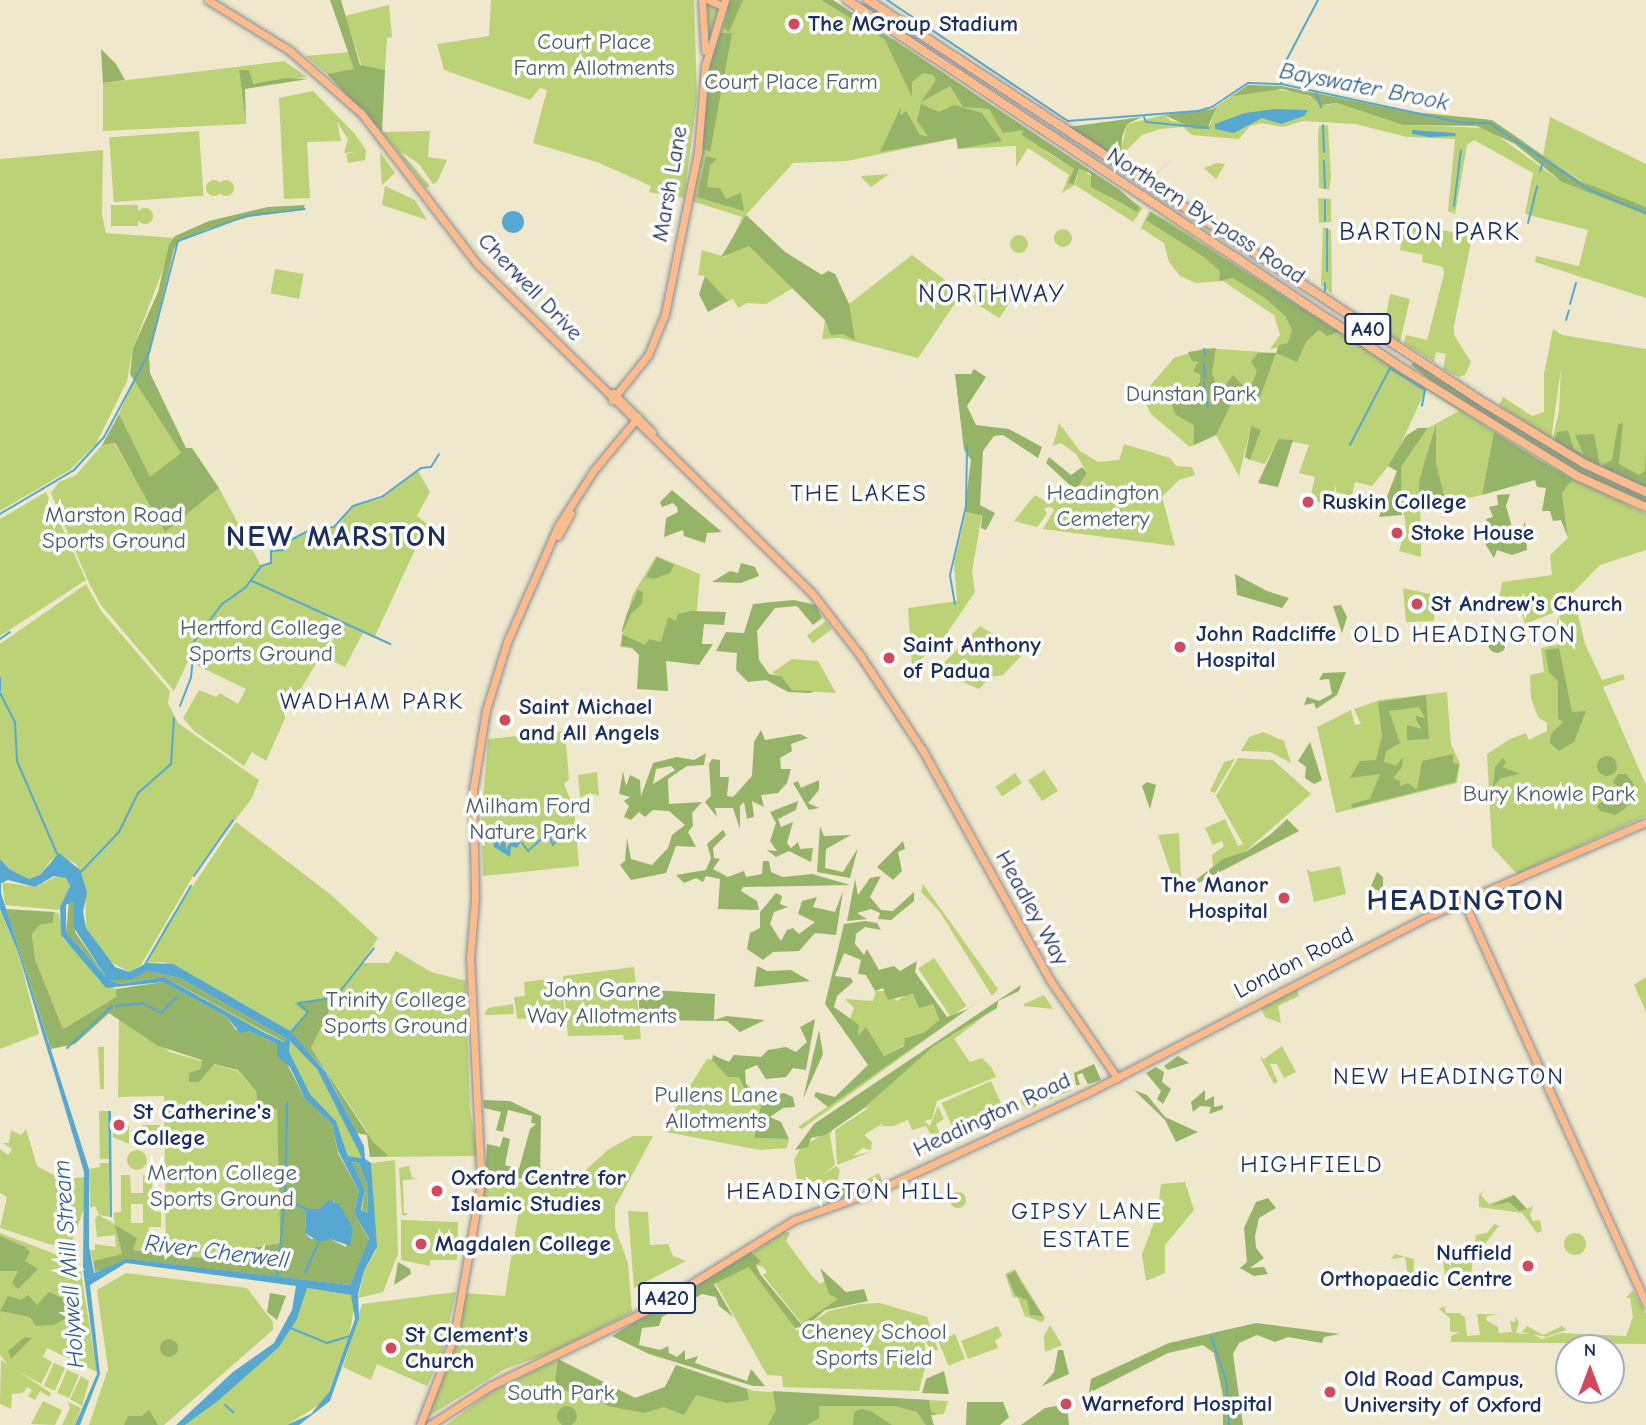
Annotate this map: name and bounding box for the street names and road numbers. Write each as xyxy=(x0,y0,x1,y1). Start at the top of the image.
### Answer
street label: Marsh Lane xyxy=(646,124,694,244)
street label: Northern By-pass Road xyxy=(1102,142,1310,290)
street label: Cherwell Drive xyxy=(472,227,588,347)
road number: A40 xyxy=(1344,312,1392,346)
street label: Headley Way xyxy=(989,846,1075,970)
street label: London Road xyxy=(1230,921,1358,1005)
street label: Headington Road xyxy=(909,1066,1075,1164)
road number: A420 xyxy=(637,1280,697,1316)

